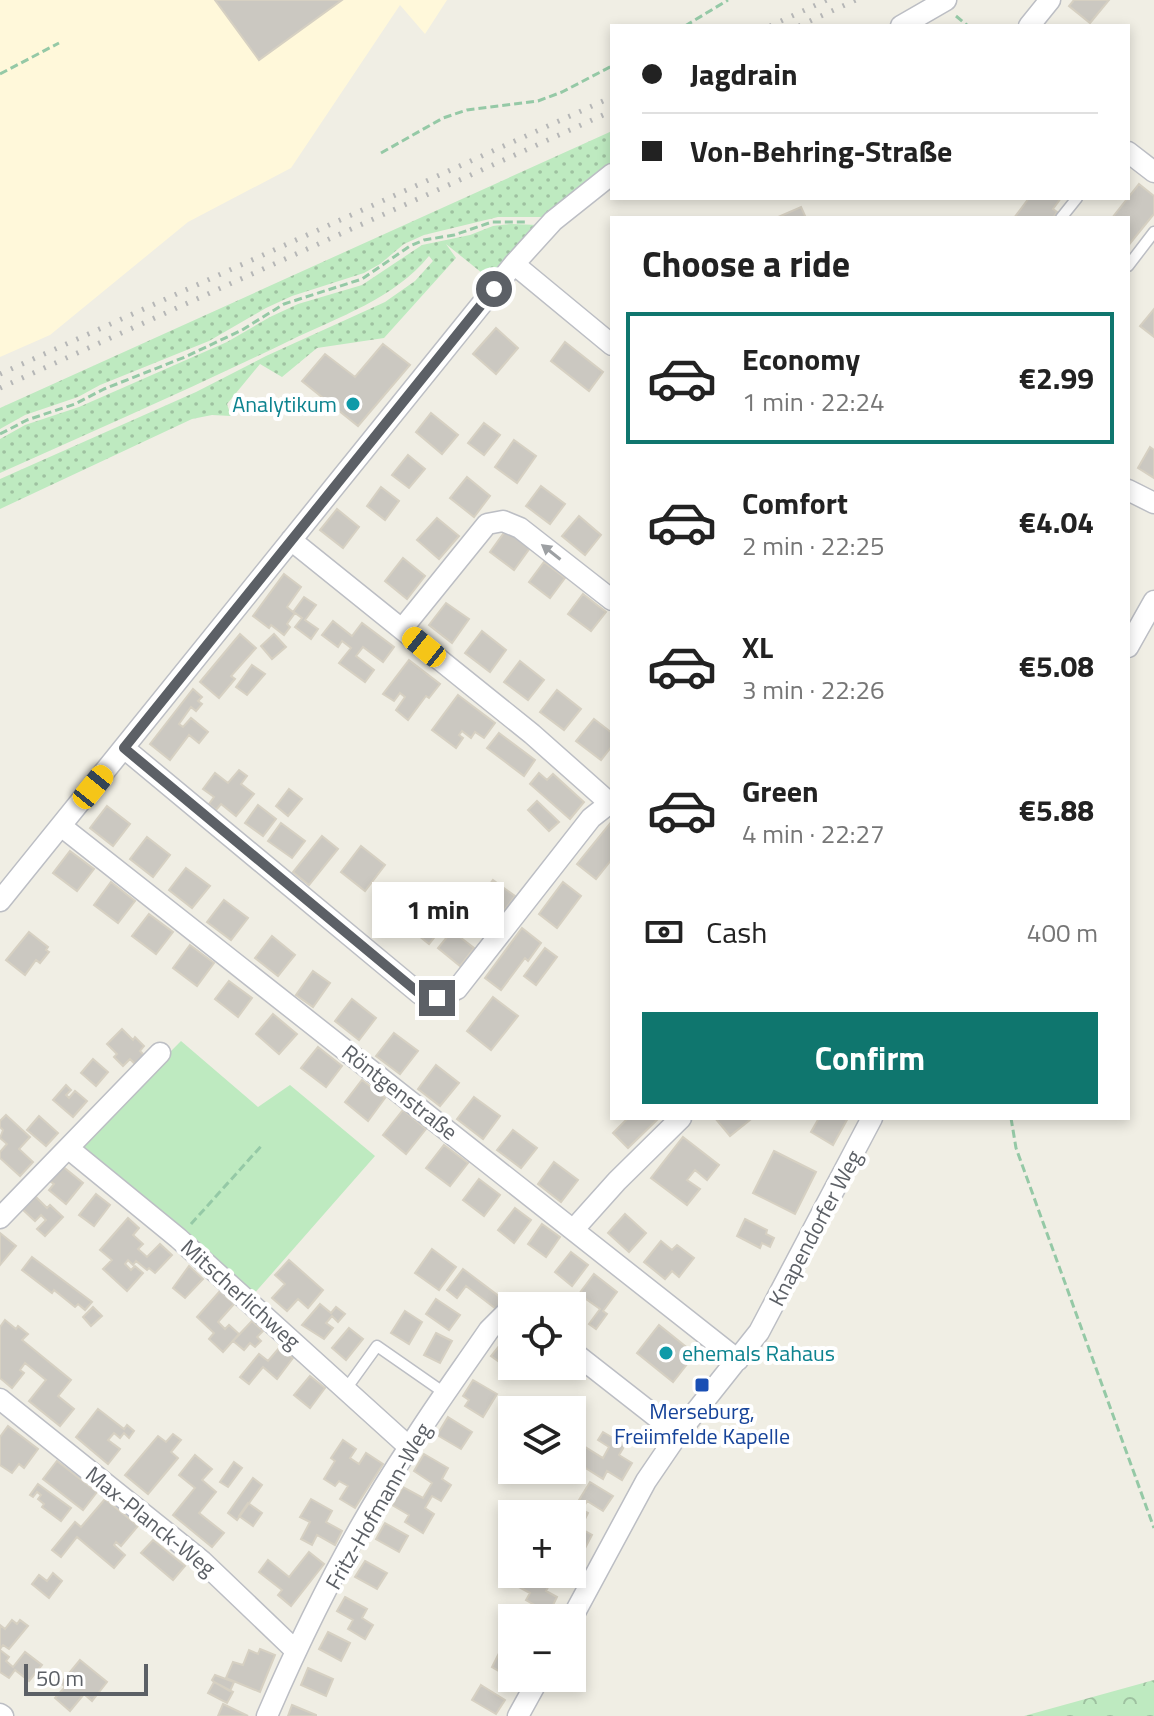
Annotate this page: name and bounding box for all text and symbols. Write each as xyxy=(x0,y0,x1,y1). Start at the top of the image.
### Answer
text: Jagdrain xyxy=(690,51,798,97)
text: Von-Behring-Straße xyxy=(690,128,952,174)
text: Choose a ride xyxy=(642,236,850,291)
route start xyxy=(476,271,512,307)
text: Economy xyxy=(742,336,860,382)
icon: car xyxy=(646,342,718,414)
text: €2.99 xyxy=(1019,355,1094,401)
text: 1 min · 22:24 xyxy=(742,382,885,421)
place label: Analytikum xyxy=(232,387,337,421)
marker: Analytikum xyxy=(344,395,362,413)
text: Comfort xyxy=(742,480,848,526)
icon: car xyxy=(646,486,718,558)
text: €4.04 xyxy=(1019,499,1094,545)
text: 2 min · 22:25 xyxy=(742,526,885,565)
one-way arrow xyxy=(541,545,561,561)
car xyxy=(398,623,450,671)
text: XL xyxy=(742,624,773,670)
icon: car xyxy=(646,630,718,702)
text: €5.08 xyxy=(1019,643,1094,689)
text: 3 min · 22:26 xyxy=(742,670,885,709)
car xyxy=(69,761,117,813)
text: Green xyxy=(742,768,819,814)
icon: car xyxy=(646,774,718,846)
text: €5.88 xyxy=(1019,787,1094,833)
text: 4 min · 22:27 xyxy=(742,814,885,853)
callout: 1 min xyxy=(371,882,503,938)
text: 1 min xyxy=(406,890,470,929)
text: Cash xyxy=(706,909,767,955)
icon: cash xyxy=(642,910,686,954)
text: 400 m xyxy=(1027,913,1098,952)
route end xyxy=(419,980,455,1016)
button: Confirm xyxy=(642,1012,1098,1104)
street label: Röntgenstraße xyxy=(335,1036,465,1148)
street label: Knapendorfer Weg xyxy=(759,1144,871,1312)
street label: Mitscherlichweg xyxy=(173,1231,309,1357)
map controls xyxy=(498,1292,586,1692)
button: locate xyxy=(498,1292,586,1380)
place label: ehemals Rahaus xyxy=(682,1336,835,1370)
marker: ehemals Rahaus xyxy=(657,1344,675,1362)
marker: Merseburg, Freiimfelde Kapelle xyxy=(693,1376,711,1394)
place label: Merseburg, Freiimfelde Kapelle xyxy=(614,1394,790,1453)
button: layers xyxy=(498,1396,586,1484)
street label: Fritz-Hofmann-Weg xyxy=(316,1416,440,1596)
street label: Max-Planck-Weg xyxy=(78,1458,224,1584)
button: + xyxy=(498,1500,586,1588)
button: − xyxy=(498,1604,586,1692)
scale bar xyxy=(24,1660,148,1696)
text: 50 m xyxy=(36,1661,84,1695)

